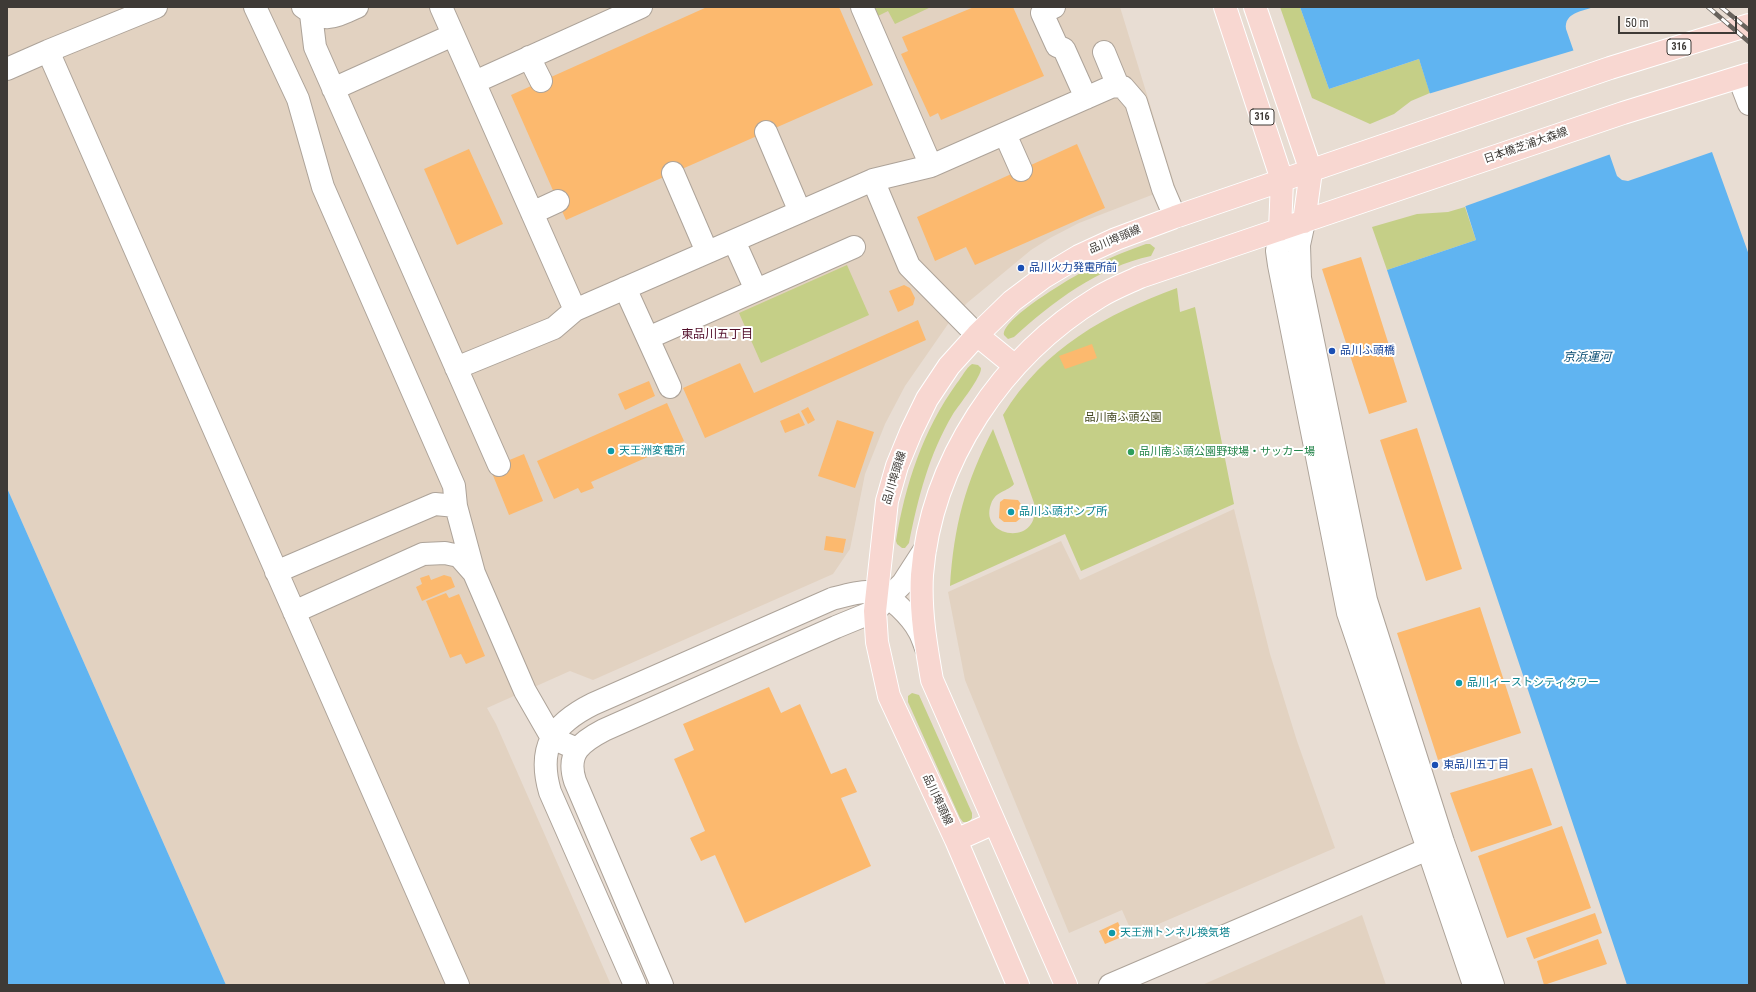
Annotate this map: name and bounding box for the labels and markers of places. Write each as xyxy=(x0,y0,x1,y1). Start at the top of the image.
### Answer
place label: 品川火力発電所前 xyxy=(1029,261,1117,275)
marker: 品川火力発電所前 xyxy=(1016,263,1026,273)
place label: 品川ふ頭橋 xyxy=(1340,344,1395,358)
marker: 品川ふ頭橋 xyxy=(1327,346,1337,356)
place label: 天王洲変電所 xyxy=(619,444,685,458)
place label: 品川南ふ頭公園野球場・サッカー場 xyxy=(1139,445,1315,459)
marker: 天王洲変電所 xyxy=(606,446,616,456)
marker: 品川南ふ頭公園野球場・サッカー場 xyxy=(1126,447,1136,457)
place label: 品川ふ頭ポンプ所 xyxy=(1019,505,1107,519)
marker: 品川ふ頭ポンプ所 xyxy=(1006,507,1016,517)
place label: 品川イーストシティタワー xyxy=(1467,676,1599,690)
marker: 品川イーストシティタワー xyxy=(1454,678,1464,688)
place label: 東品川五丁目 xyxy=(1443,758,1509,772)
marker: 東品川五丁目 xyxy=(1430,760,1440,770)
place label: 天王洲トンネル換気塔 xyxy=(1120,926,1230,940)
marker: 天王洲トンネル換気塔 xyxy=(1107,928,1117,938)

